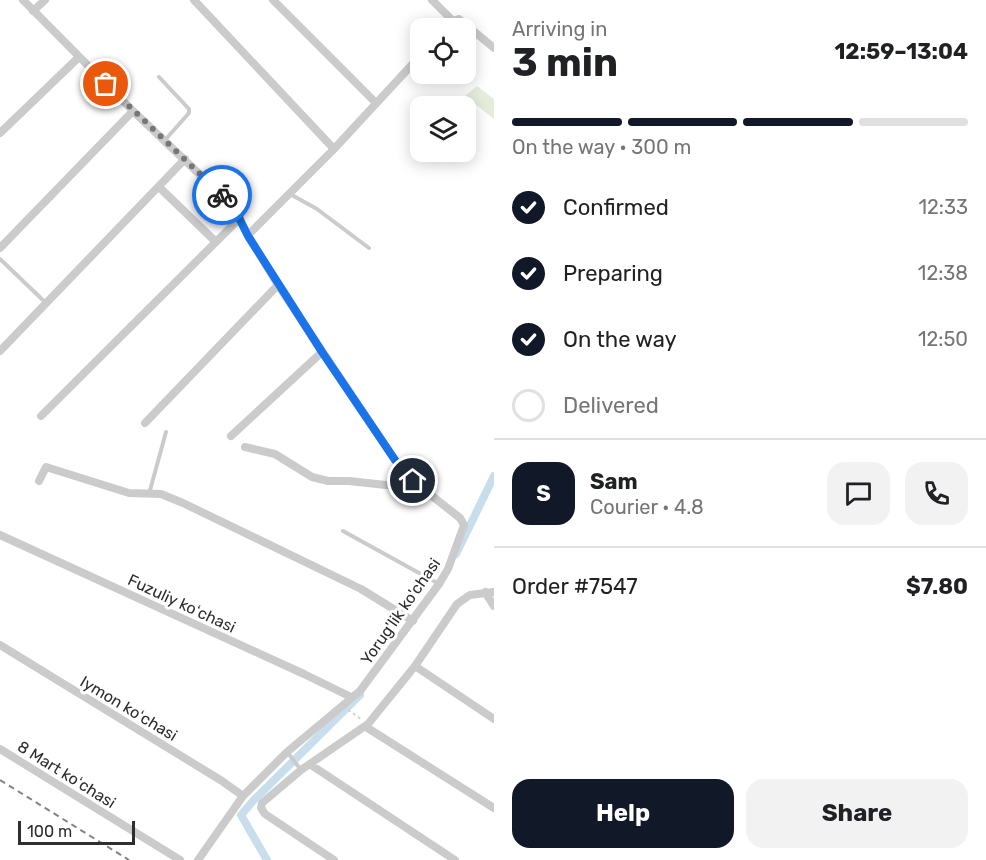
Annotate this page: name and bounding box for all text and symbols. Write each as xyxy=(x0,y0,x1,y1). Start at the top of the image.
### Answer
text: Arriving in xyxy=(512,17,607,41)
map controls xyxy=(410,18,476,162)
button: locate xyxy=(410,18,476,84)
text: 12:59–13:04 xyxy=(834,38,968,65)
text: 3 min xyxy=(512,40,618,86)
pin xyxy=(80,58,131,109)
icon: bag xyxy=(89,67,122,100)
button: layers xyxy=(410,96,476,162)
text: On the way · 300 m xyxy=(512,135,691,159)
courier xyxy=(192,165,252,225)
icon: bike xyxy=(206,179,239,212)
icon: check xyxy=(512,191,545,224)
text: Confirmed xyxy=(563,194,669,221)
text: 12:33 xyxy=(919,195,968,219)
icon: check xyxy=(512,257,545,290)
text: Preparing xyxy=(563,260,663,287)
text: 12:38 xyxy=(918,261,968,285)
icon: check xyxy=(512,323,545,356)
text: On the way xyxy=(563,326,677,353)
text: 12:50 xyxy=(918,327,968,351)
text: Delivered xyxy=(563,392,659,419)
pin xyxy=(387,455,438,506)
button: chat xyxy=(827,462,890,525)
button: phone xyxy=(905,462,968,525)
icon: home xyxy=(396,464,429,497)
text: Sam xyxy=(590,468,638,495)
text: S xyxy=(536,480,551,507)
text: Courier · 4.8 xyxy=(590,495,704,519)
street label: Yorug'lik ko'chasi xyxy=(357,554,444,668)
street label: Fuzuliy koʻchasi xyxy=(125,570,239,637)
text: Order #7547 xyxy=(512,573,638,600)
text: $7.80 xyxy=(906,573,968,600)
street label: Iymon koʻchasi xyxy=(77,672,181,745)
street label: 8 Mart koʻchasi xyxy=(14,737,119,812)
button: Help xyxy=(512,779,734,848)
button: Share xyxy=(746,779,968,848)
scale bar xyxy=(18,818,135,846)
text: 100 m xyxy=(27,822,72,841)

